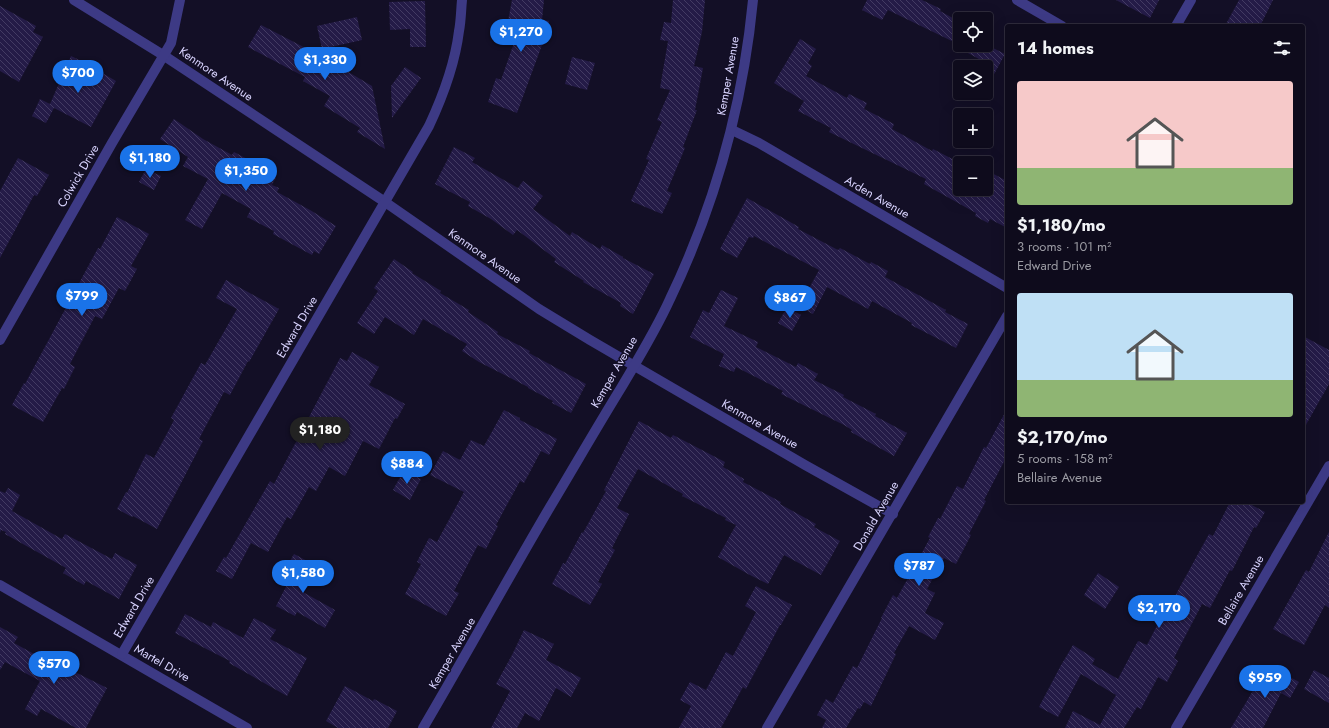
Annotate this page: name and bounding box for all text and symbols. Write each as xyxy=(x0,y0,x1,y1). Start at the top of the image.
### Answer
map controls xyxy=(953,12,993,196)
button: locate xyxy=(953,12,993,52)
pin: $1,270 xyxy=(488,19,554,53)
text: $1,270 xyxy=(499,22,543,41)
street label: Kemper Avenue xyxy=(712,35,744,117)
text: 14 homes xyxy=(1017,36,1094,60)
icon: filters xyxy=(1271,37,1293,59)
street label: Kenmore Avenue xyxy=(175,43,257,105)
pin: $1,330 xyxy=(292,47,358,81)
text: $1,330 xyxy=(303,50,347,69)
pin: $700 xyxy=(54,60,102,94)
button: layers xyxy=(953,60,993,100)
text: $700 xyxy=(61,63,95,82)
icon: home xyxy=(1119,107,1191,179)
button: + xyxy=(953,108,993,148)
street label: Colwick Drive xyxy=(53,141,103,211)
pin: $1,180 xyxy=(117,145,183,179)
text: $1,180 xyxy=(129,148,171,167)
button: − xyxy=(953,156,993,196)
pin: $1,350 xyxy=(213,158,279,192)
text: $1,350 xyxy=(224,161,268,180)
street label: Arden Avenue xyxy=(841,171,913,223)
text: $1,180/mo xyxy=(1017,213,1105,237)
street label: Kenmore Avenue xyxy=(445,224,525,288)
text: 3 rooms · 101 m² xyxy=(1017,237,1112,256)
text: Edward Drive xyxy=(1017,256,1091,275)
pin: $799 xyxy=(58,283,106,317)
pin: $867 xyxy=(766,285,814,319)
text: $799 xyxy=(65,286,99,305)
text: $867 xyxy=(774,288,806,307)
street label: Edward Drive xyxy=(272,293,322,361)
icon: home xyxy=(1119,319,1191,391)
street label: Kemper Avenue xyxy=(586,333,642,411)
street label: Kenmore Avenue xyxy=(718,395,802,453)
pin: $1,180 xyxy=(287,417,353,451)
text: $1,180 xyxy=(299,420,341,439)
text: $2,170/mo xyxy=(1017,425,1108,449)
text: 5 rooms · 158 m² xyxy=(1017,449,1113,468)
pin: $884 xyxy=(383,451,431,485)
text: $884 xyxy=(390,454,424,473)
text: Bellaire Avenue xyxy=(1017,468,1102,487)
street label: Donald Avenue xyxy=(849,478,903,554)
street label: Bellaire Avenue xyxy=(1214,552,1268,628)
pin: $787 xyxy=(895,553,943,587)
text: $787 xyxy=(903,556,935,575)
pin: $1,580 xyxy=(270,560,336,594)
text: $1,580 xyxy=(281,563,325,582)
street label: Edward Drive xyxy=(109,573,159,641)
pin: $2,170 xyxy=(1126,595,1192,629)
text: $2,170 xyxy=(1137,598,1181,617)
street label: Kemper Avenue xyxy=(424,614,480,692)
street label: Martel Drive xyxy=(131,640,193,686)
pin: $570 xyxy=(30,651,78,685)
text: $570 xyxy=(38,654,70,673)
pin: $959 xyxy=(1241,665,1289,699)
text: $959 xyxy=(1248,668,1282,687)

